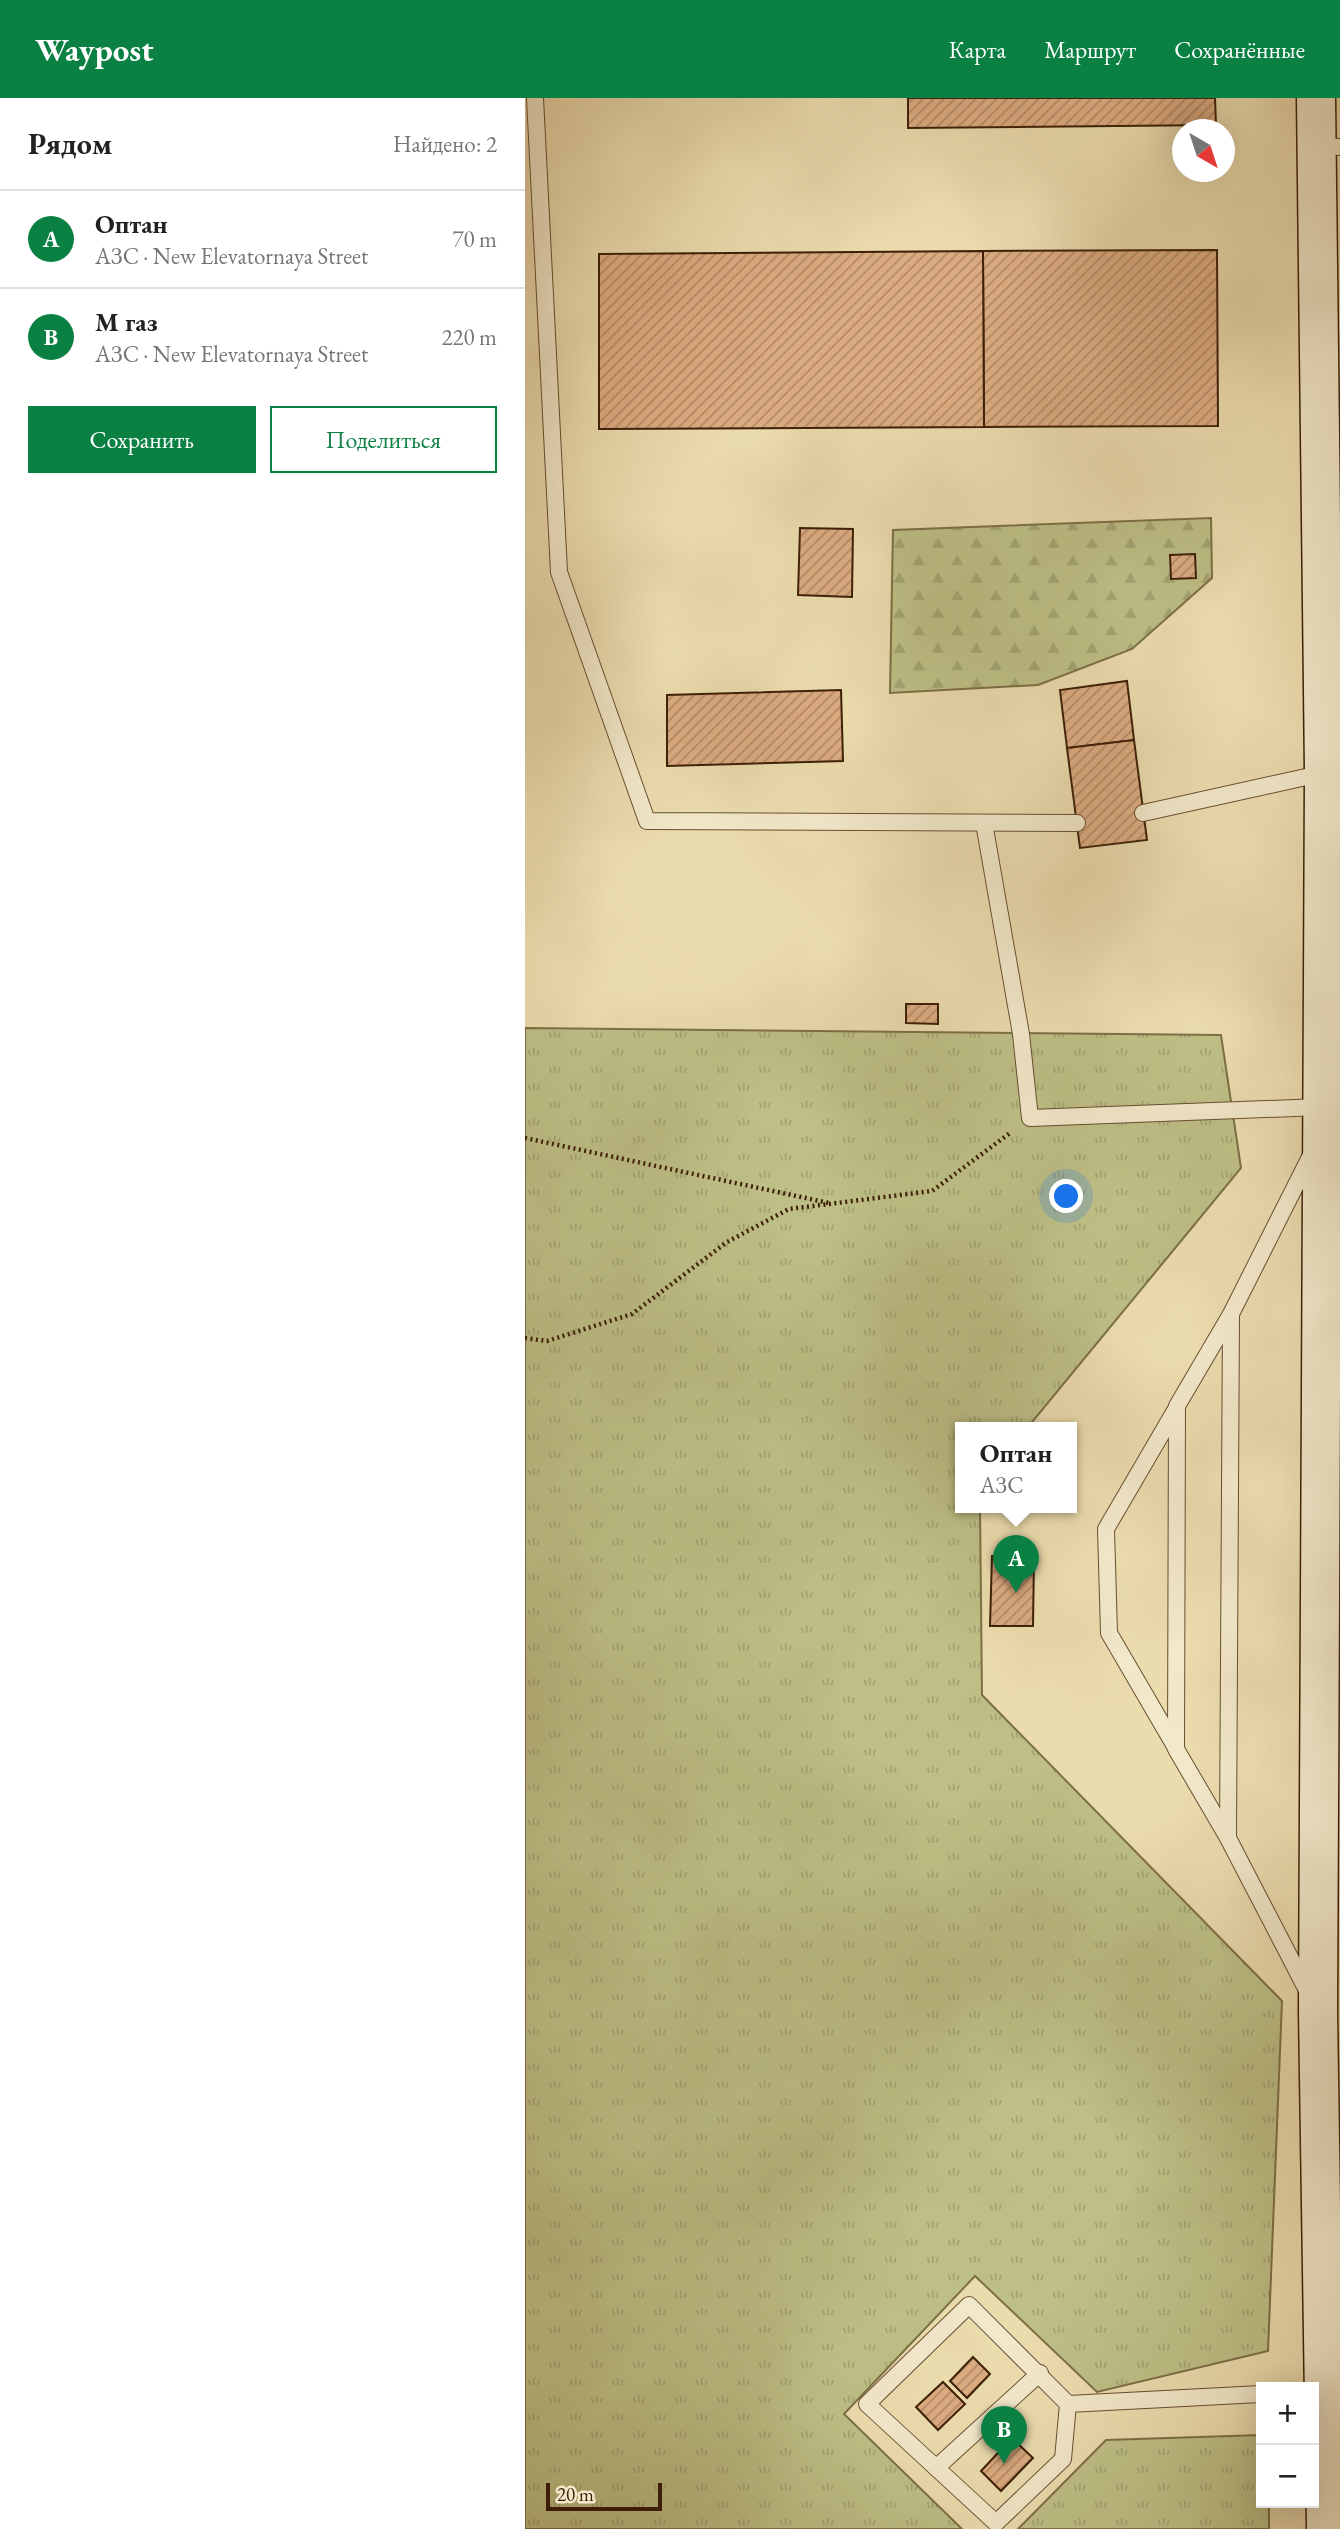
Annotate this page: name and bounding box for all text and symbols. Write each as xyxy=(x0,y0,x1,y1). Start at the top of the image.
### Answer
text: Waypost xyxy=(35,28,154,71)
text: Карта xyxy=(949,34,1006,65)
text: Маршрут xyxy=(1044,34,1136,65)
text: Сохранённые xyxy=(1174,34,1305,65)
north arrow xyxy=(1172,119,1235,182)
text: Рядом xyxy=(28,124,112,163)
text: Найдено: 2 xyxy=(393,129,497,159)
text: Оптан xyxy=(95,207,168,241)
text: A xyxy=(43,224,59,254)
text: 70 m xyxy=(452,224,497,254)
text: АЗС · New Elevatornaya Street xyxy=(95,241,368,271)
text: М газ xyxy=(95,305,158,339)
text: B xyxy=(44,322,58,352)
text: 220 m xyxy=(441,322,497,352)
text: АЗС · New Elevatornaya Street xyxy=(95,339,368,369)
button: Сохранить xyxy=(28,406,256,473)
button: Поделиться xyxy=(270,406,497,473)
your location xyxy=(1049,1179,1083,1213)
popup xyxy=(955,1422,1077,1513)
text: Оптан xyxy=(980,1436,1052,1470)
text: АЗС xyxy=(980,1470,1024,1500)
pin: A xyxy=(993,1535,1039,1593)
map controls xyxy=(1256,2382,1319,2508)
button: + xyxy=(1256,2382,1319,2445)
pin: B xyxy=(981,2406,1027,2464)
button: − xyxy=(1256,2445,1319,2508)
scale bar xyxy=(546,2480,661,2512)
text: 20 m xyxy=(557,2482,594,2507)

